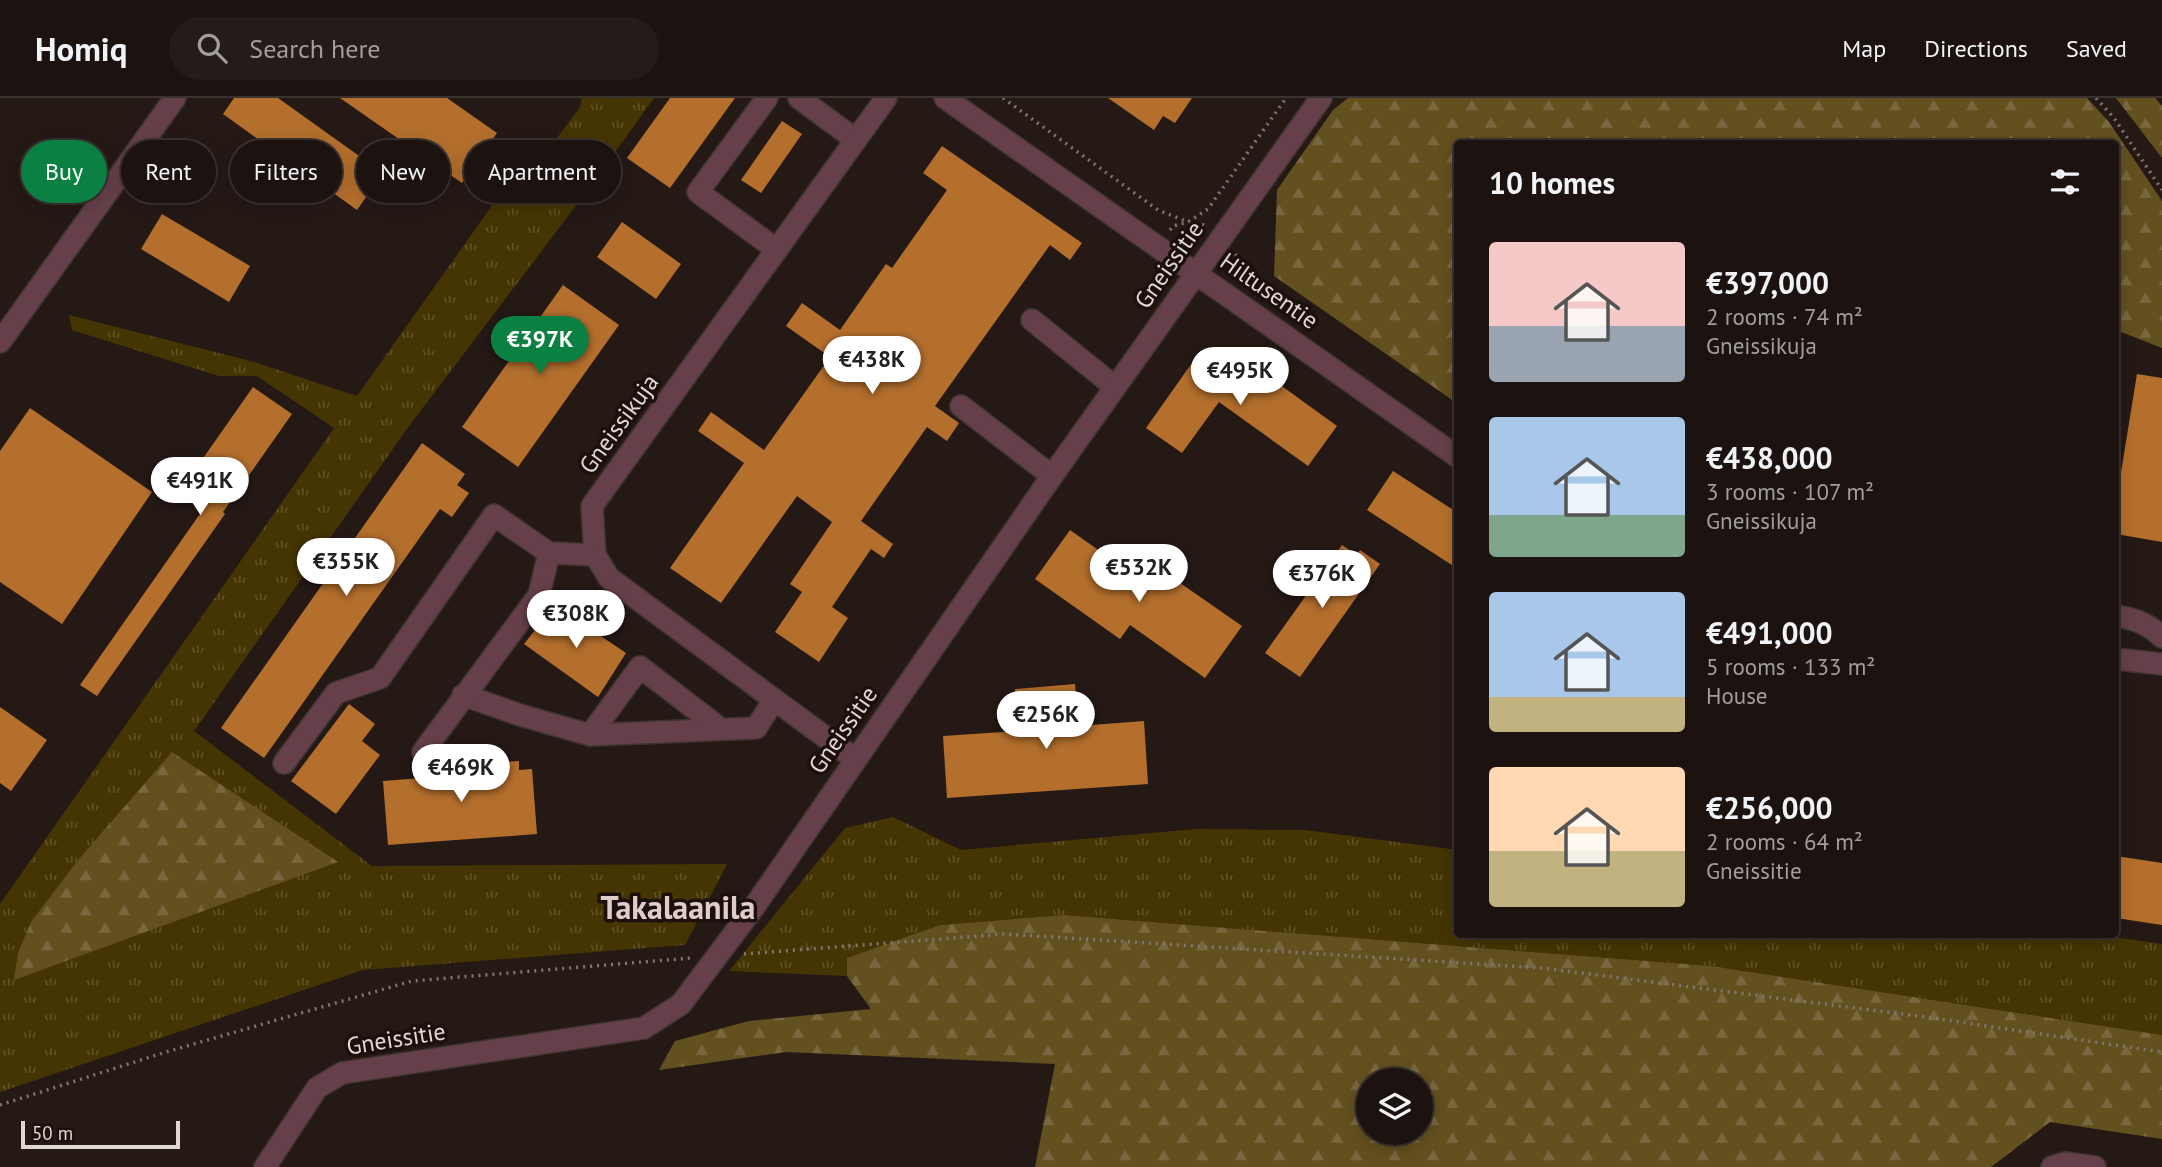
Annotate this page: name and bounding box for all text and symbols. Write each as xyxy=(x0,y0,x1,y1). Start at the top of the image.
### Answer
search box xyxy=(169,17,659,80)
text: Homiq xyxy=(35,27,127,70)
icon: search xyxy=(193,29,231,67)
text: Search here xyxy=(249,32,380,65)
text: Map xyxy=(1842,33,1886,64)
text: Directions xyxy=(1924,33,2028,64)
text: Saved xyxy=(2066,33,2127,64)
chip: Buy xyxy=(21,140,107,203)
chip: Rent xyxy=(121,140,216,203)
chip: Filters xyxy=(230,140,342,203)
chip: New xyxy=(356,140,450,203)
chip: Apartment xyxy=(464,140,621,203)
text: 10 homes xyxy=(1489,163,1615,202)
icon: filters xyxy=(2046,163,2084,201)
street label: Gneissitie xyxy=(1127,215,1210,314)
street label: Hiltusentie xyxy=(1214,246,1324,336)
text: €397,000 xyxy=(1706,263,1829,302)
icon: home xyxy=(1545,270,1629,354)
text: 2 rooms · 74 m² xyxy=(1706,302,1863,331)
pin: €397K xyxy=(491,316,589,376)
text: €397K xyxy=(507,324,573,353)
text: Gneissikuja xyxy=(1706,331,1817,360)
pin: €438K xyxy=(823,336,921,396)
text: €438K xyxy=(839,344,905,373)
pin: €495K xyxy=(1191,348,1289,407)
text: €495K xyxy=(1207,355,1273,384)
street label: Gneissikuja xyxy=(572,368,665,480)
text: €438,000 xyxy=(1706,438,1833,477)
icon: home xyxy=(1545,445,1629,529)
pin: €491K xyxy=(151,458,249,517)
text: €491K xyxy=(167,465,233,494)
text: 3 rooms · 107 m² xyxy=(1706,477,1874,506)
text: Gneissikuja xyxy=(1706,506,1817,535)
pin: €355K xyxy=(297,538,395,598)
pin: €532K xyxy=(1090,545,1188,604)
text: €355K xyxy=(313,546,379,575)
pin: €376K xyxy=(1273,550,1371,610)
text: €532K xyxy=(1106,552,1172,581)
text: €376K xyxy=(1289,558,1355,587)
pin: €308K xyxy=(527,590,625,650)
text: €308K xyxy=(543,598,609,627)
text: €491,000 xyxy=(1706,613,1833,652)
icon: home xyxy=(1545,620,1629,704)
text: 5 rooms · 133 m² xyxy=(1706,652,1875,681)
street label: Gneissitie xyxy=(801,680,884,779)
text: House xyxy=(1706,681,1768,710)
pin: €256K xyxy=(997,692,1095,751)
text: €256K xyxy=(1013,699,1079,728)
pin: €469K xyxy=(412,744,510,804)
text: €469K xyxy=(428,752,494,781)
text: €256,000 xyxy=(1706,788,1833,827)
icon: home xyxy=(1545,795,1629,879)
text: 2 rooms · 64 m² xyxy=(1706,827,1863,856)
text: Gneissitie xyxy=(1706,856,1802,885)
district label: Takalaanila xyxy=(601,886,755,928)
street label: Gneissitie xyxy=(344,1015,448,1062)
map controls xyxy=(1356,1068,1433,1145)
button: layers xyxy=(1356,1068,1433,1145)
scale bar xyxy=(21,1118,180,1150)
text: 50 m xyxy=(32,1121,73,1145)

